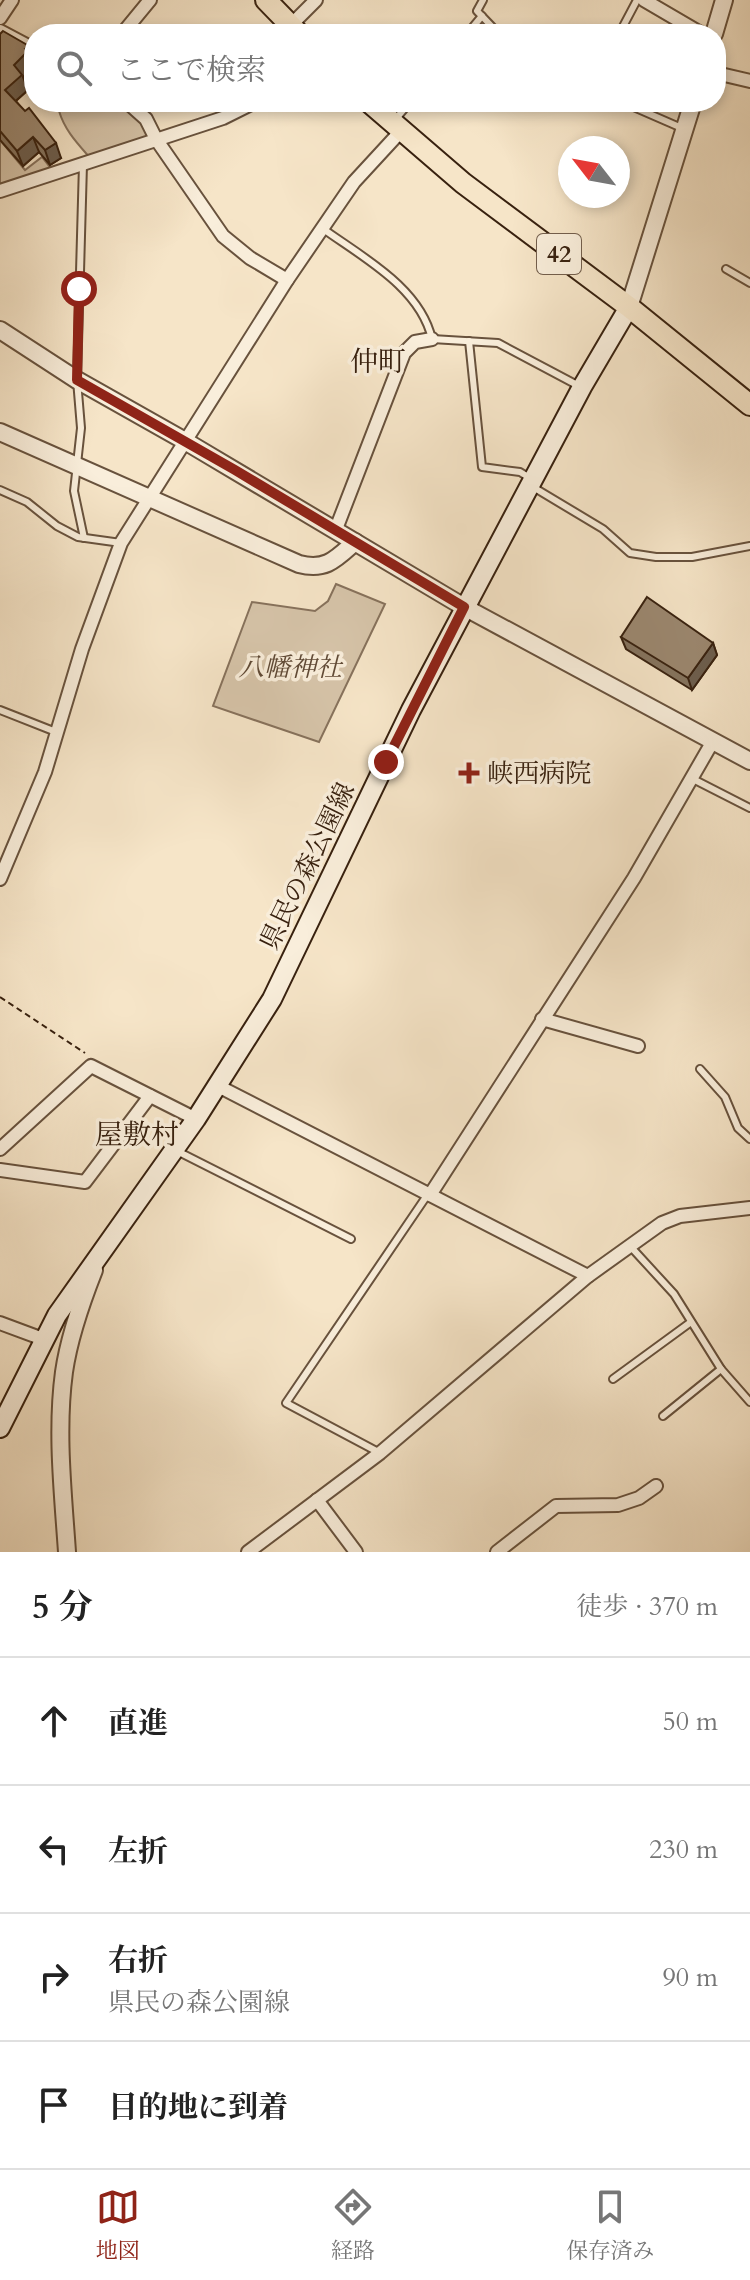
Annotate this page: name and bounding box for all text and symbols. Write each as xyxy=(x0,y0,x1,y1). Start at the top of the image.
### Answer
search box xyxy=(24,24,726,112)
icon: search xyxy=(52,46,96,90)
text: ここで検索 xyxy=(116,50,266,91)
north arrow xyxy=(558,136,630,208)
road number: 42 xyxy=(537,234,581,274)
route start xyxy=(61,271,97,307)
district label: 仲町 xyxy=(350,343,406,381)
park label: 八幡神社 xyxy=(238,650,344,685)
route end xyxy=(368,744,404,780)
place label: 峡西病院 xyxy=(487,756,591,791)
marker: 峡西病院 xyxy=(458,762,480,784)
street label: 県民の森公園線 xyxy=(252,777,363,956)
district label: 屋敷村 xyxy=(95,1116,179,1154)
text: 5 分 xyxy=(32,1584,93,1630)
text: 徒歩 · 370 m xyxy=(577,1589,718,1624)
icon: ahead xyxy=(32,1699,76,1743)
text: 直進 xyxy=(108,1703,168,1744)
text: 50 m xyxy=(662,1704,718,1739)
icon: left xyxy=(32,1827,76,1871)
text: 左折 xyxy=(108,1831,168,1872)
text: 230 m xyxy=(649,1832,718,1867)
text: 右折 xyxy=(108,1940,168,1981)
icon: right xyxy=(32,1955,76,1999)
text: 90 m xyxy=(662,1960,718,1995)
text: 県民の森公園線 xyxy=(108,1985,290,2020)
icon: arrive xyxy=(32,2083,76,2127)
text: 目的地に到着 xyxy=(108,2087,288,2128)
tab: 地図 xyxy=(96,2185,140,2266)
tab: 経路 xyxy=(331,2185,375,2266)
tab: 保存済み xyxy=(566,2185,654,2266)

